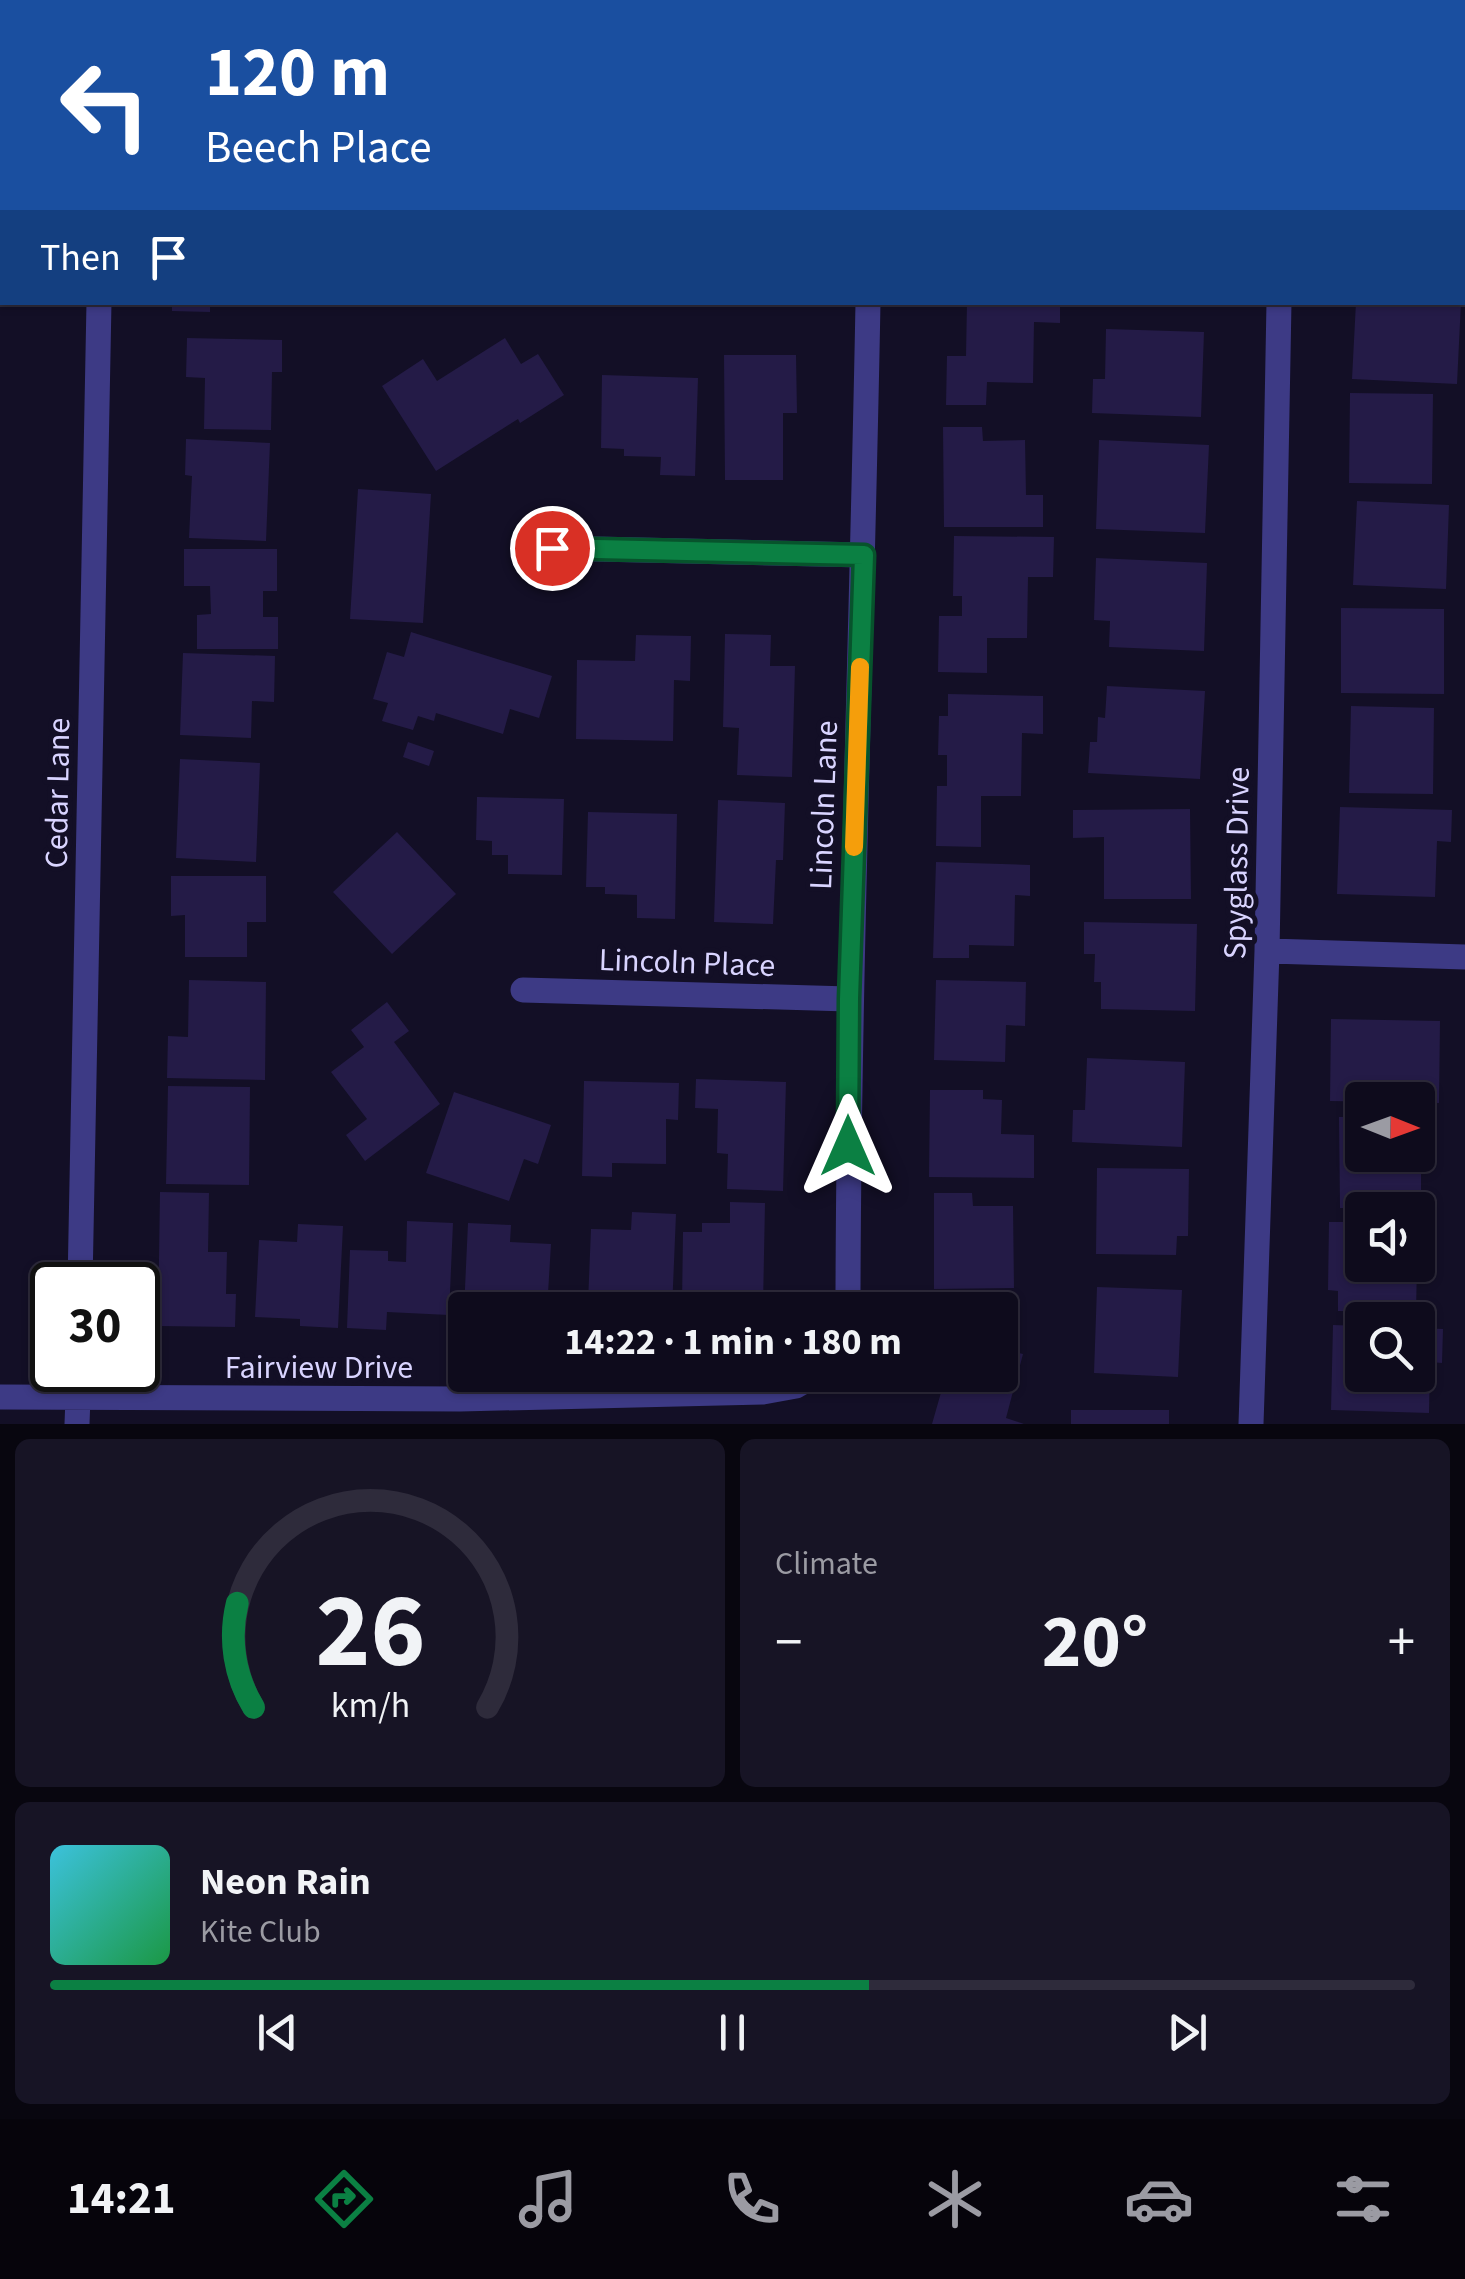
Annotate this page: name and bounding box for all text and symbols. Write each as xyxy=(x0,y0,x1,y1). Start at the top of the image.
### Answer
text: 120 m xyxy=(205,23,390,123)
icon: left xyxy=(40,40,170,170)
text: Beech Place xyxy=(205,116,432,180)
icon: arrive xyxy=(141,230,196,285)
text: Then xyxy=(40,231,121,285)
pin xyxy=(510,506,595,591)
icon: arrive xyxy=(525,521,580,576)
street label: Cedar Lane xyxy=(34,717,82,869)
street label: Lincoln Lane xyxy=(798,720,850,890)
street label: Spyglass Drive xyxy=(1212,766,1262,960)
street label: Lincoln Place xyxy=(598,937,776,989)
north arrow xyxy=(1345,1082,1435,1172)
map controls xyxy=(1345,1082,1435,1392)
position arrow xyxy=(796,1094,900,1198)
button: sound xyxy=(1345,1192,1435,1282)
speed limit sign: 30 xyxy=(30,1262,160,1392)
button: search xyxy=(1345,1302,1435,1392)
text: 14:22 · 1 min · 180 m xyxy=(564,1315,902,1369)
street label: Fairview Drive xyxy=(225,1345,413,1391)
text: Climate xyxy=(775,1541,878,1587)
text: 26 xyxy=(315,1559,425,1707)
text: 20° xyxy=(1042,1589,1148,1696)
text: − xyxy=(775,1604,802,1682)
text: + xyxy=(1388,1604,1415,1682)
text: km/h xyxy=(330,1680,410,1731)
text: Neon Rain xyxy=(200,1855,371,1909)
text: Kite Club xyxy=(200,1909,321,1955)
icon: previous xyxy=(250,2005,305,2060)
icon: pause xyxy=(705,2005,760,2060)
icon: next xyxy=(1160,2005,1215,2060)
icon: directions xyxy=(309,2164,379,2234)
icon: music xyxy=(513,2164,583,2234)
icon: phone xyxy=(717,2164,787,2234)
icon: climate xyxy=(920,2164,990,2234)
icon: car xyxy=(1124,2164,1194,2234)
icon: filters xyxy=(1328,2164,1398,2234)
text: 14:21 xyxy=(67,2167,175,2231)

